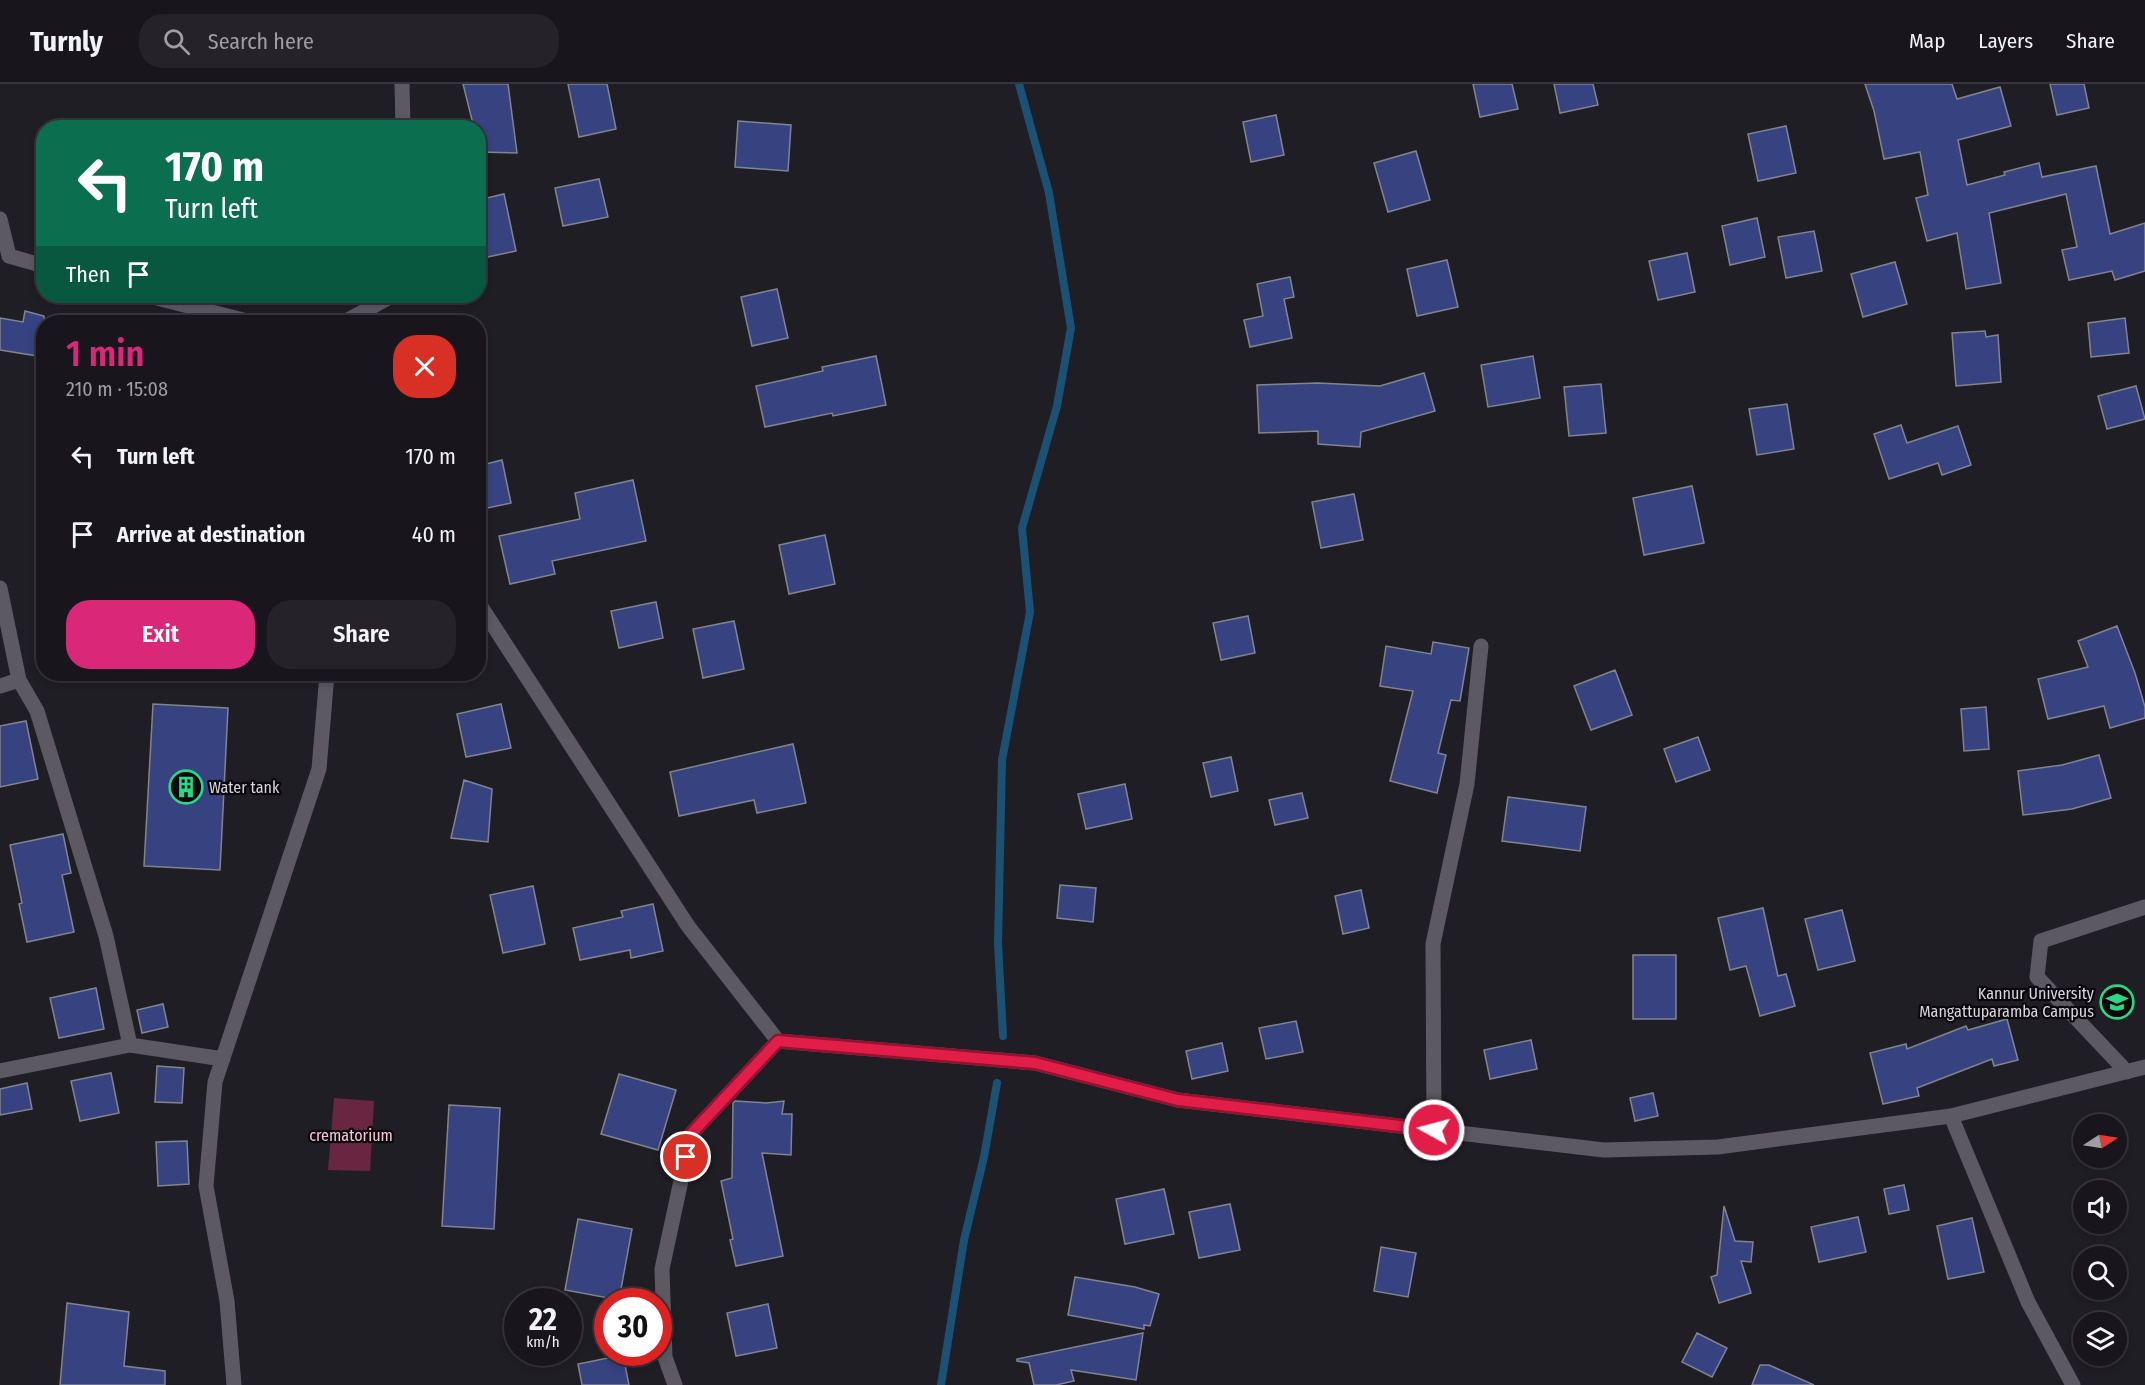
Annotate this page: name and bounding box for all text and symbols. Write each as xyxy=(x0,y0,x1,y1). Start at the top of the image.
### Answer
search box xyxy=(139,14,559,68)
text: Turnly xyxy=(30,25,103,58)
icon: search xyxy=(160,25,193,58)
text: Search here xyxy=(208,28,314,55)
text: Map xyxy=(1909,28,1945,54)
text: Layers xyxy=(1978,28,2033,54)
text: Share xyxy=(2066,28,2115,54)
text: 170 m xyxy=(165,142,264,192)
icon: left xyxy=(66,144,144,222)
text: Turn left xyxy=(165,193,258,225)
icon: arrive xyxy=(122,258,155,291)
text: Then xyxy=(66,261,110,288)
text: 1 min xyxy=(66,332,144,376)
button: close xyxy=(393,335,456,398)
text: 210 m · 15:08 xyxy=(66,377,168,401)
icon: left xyxy=(66,440,99,473)
text: Turn left xyxy=(117,443,195,470)
text: 170 m xyxy=(405,443,456,470)
icon: arrive xyxy=(66,518,99,551)
text: Arrive at destination xyxy=(117,521,305,548)
text: 40 m xyxy=(412,521,456,548)
button: Exit xyxy=(66,600,255,669)
button: Share xyxy=(267,600,456,669)
building icon: Water tank xyxy=(168,769,204,805)
place label: Water tank xyxy=(209,778,280,797)
place label: Kannur University Mangattuparamba Campus xyxy=(1919,984,2095,1021)
school or university icon: Kannur University Mangattuparamba Campus xyxy=(2099,984,2135,1020)
position arrow xyxy=(1402,1098,1466,1162)
north arrow xyxy=(2073,1114,2127,1168)
map controls xyxy=(2073,1114,2127,1366)
park label: crematorium xyxy=(309,1126,393,1145)
pin xyxy=(660,1131,711,1182)
icon: arrive xyxy=(669,1140,702,1173)
button: sound xyxy=(2073,1180,2127,1234)
button: search xyxy=(2073,1246,2127,1300)
speed limit sign: 30 xyxy=(594,1288,672,1366)
text: 22 xyxy=(529,1302,557,1338)
button: layers xyxy=(2073,1312,2127,1366)
text: km/h xyxy=(526,1333,560,1351)

